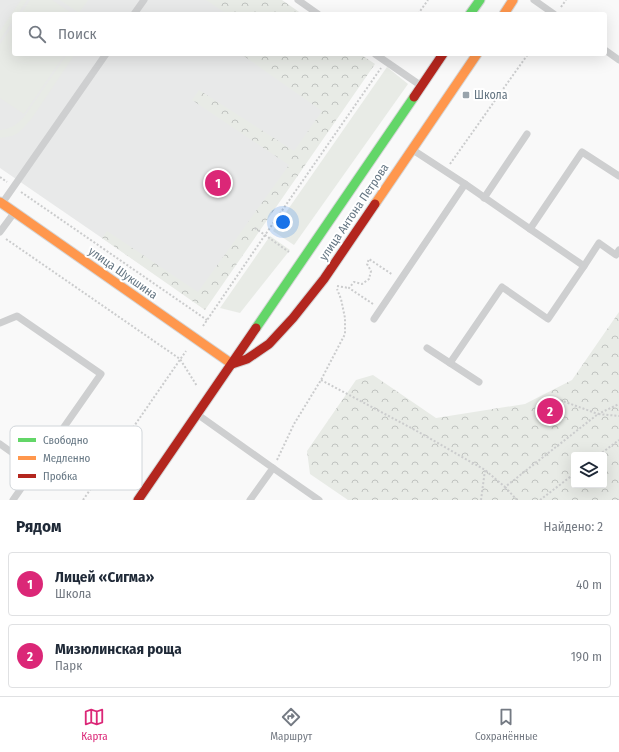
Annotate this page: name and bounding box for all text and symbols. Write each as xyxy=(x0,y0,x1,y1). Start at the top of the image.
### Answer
search box xyxy=(12,12,607,56)
icon: search xyxy=(26,23,48,45)
text: Поиск xyxy=(58,25,96,43)
place label: Школа xyxy=(474,88,508,102)
marker: Школа xyxy=(461,90,471,100)
street label: улица Антона Петрова xyxy=(316,161,392,263)
pin: 1 xyxy=(205,168,231,198)
your location xyxy=(273,212,293,232)
street label: улица Шукшина xyxy=(86,244,160,302)
pin: 2 xyxy=(537,396,563,426)
legend xyxy=(10,426,142,490)
text: Свободно xyxy=(43,434,88,447)
text: Медленно xyxy=(43,452,91,465)
map controls xyxy=(571,452,607,488)
button: layers xyxy=(571,452,607,488)
text: Пробка xyxy=(43,470,77,483)
text: Рядом xyxy=(16,516,61,537)
text: Найдено: 2 xyxy=(544,519,603,534)
text: Лицей «Сигма» xyxy=(55,568,154,586)
text: 1 xyxy=(27,577,33,592)
text: 40 m xyxy=(576,577,602,592)
text: Школа xyxy=(55,586,91,601)
text: Мизюлинская роща xyxy=(55,640,182,658)
text: 2 xyxy=(27,649,33,664)
text: 190 m xyxy=(571,649,602,664)
text: Парк xyxy=(55,658,82,673)
tab: Карта xyxy=(81,706,108,743)
tab: Маршрут xyxy=(270,706,312,743)
tab: Сохранённые xyxy=(475,706,538,743)

